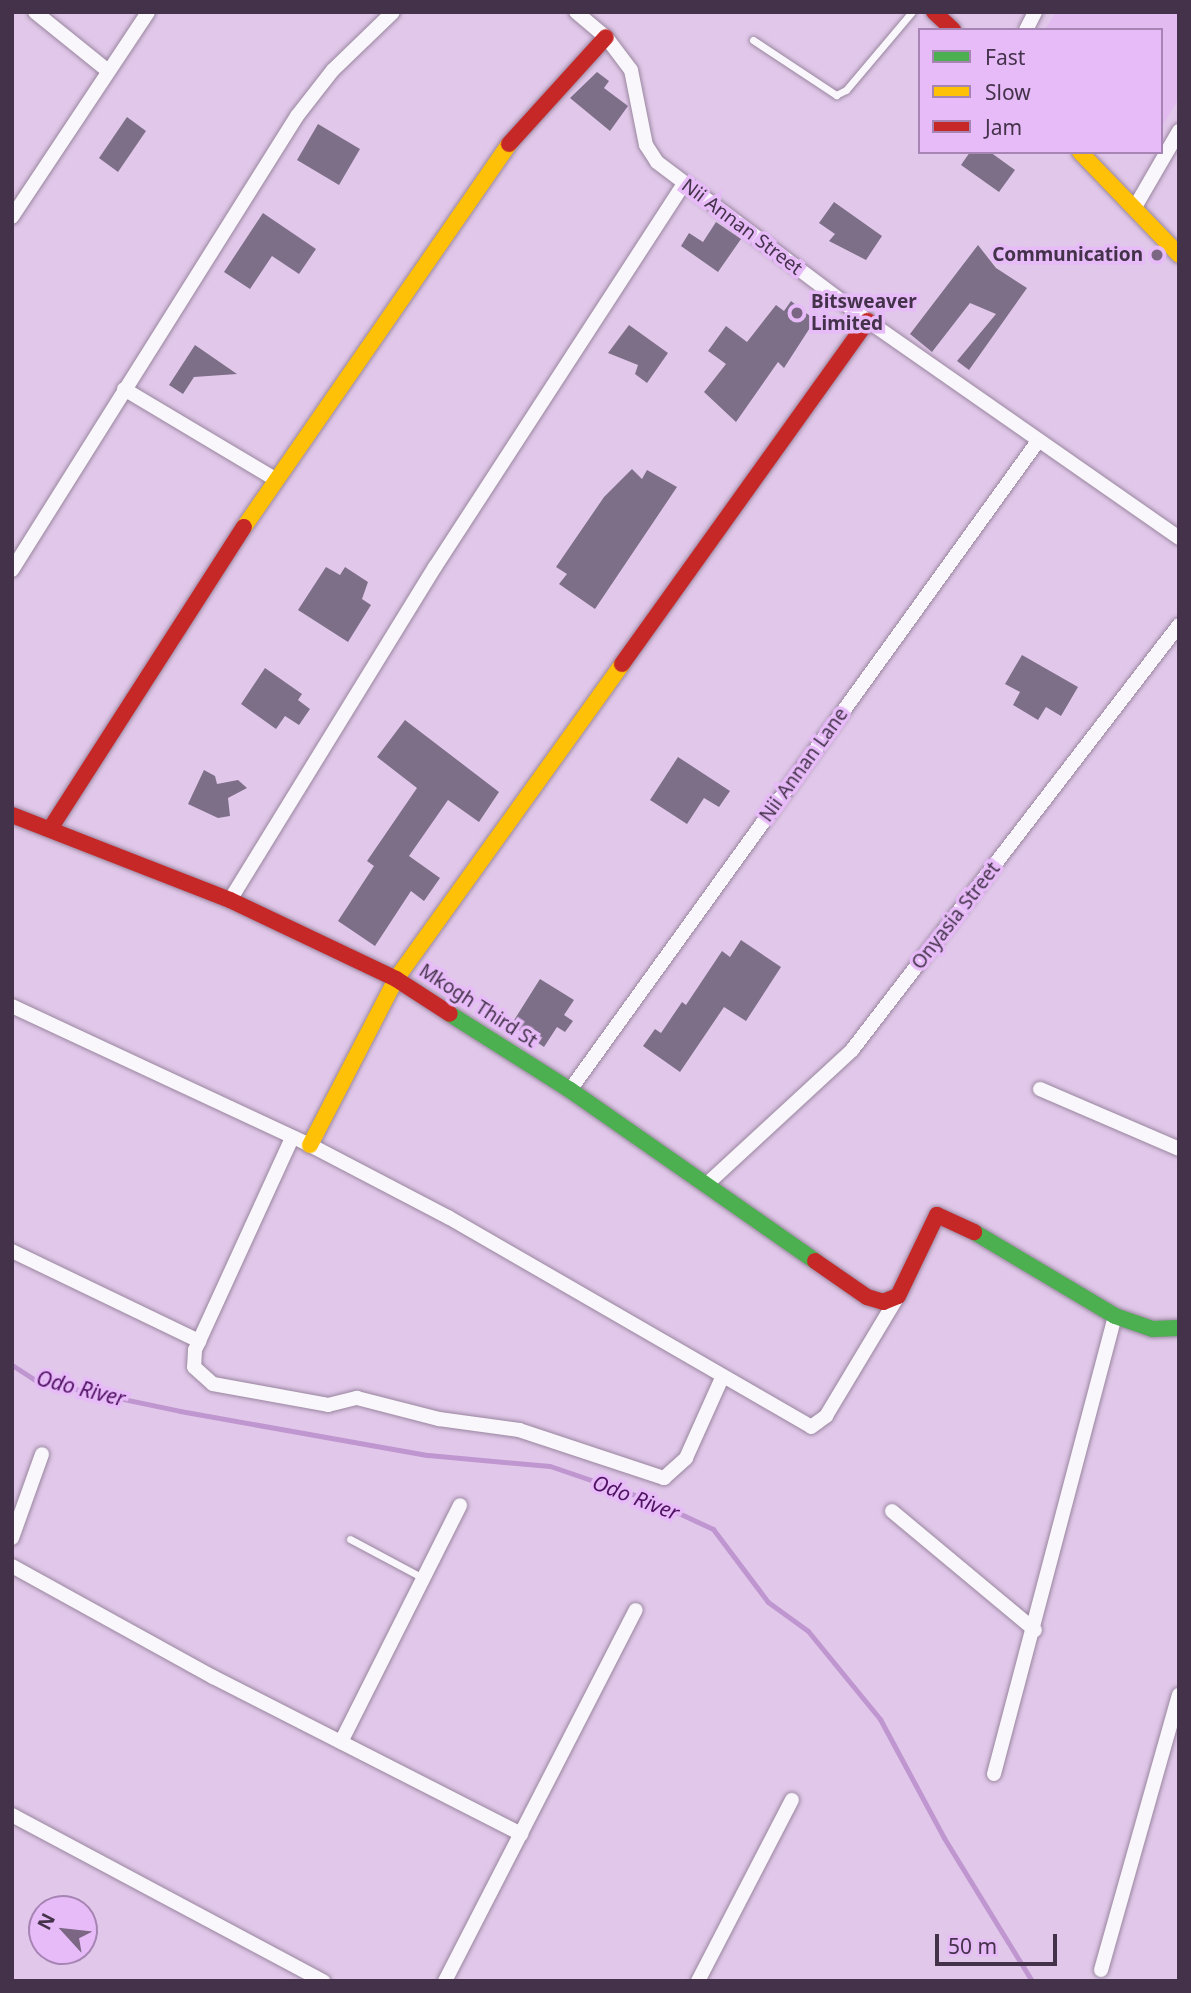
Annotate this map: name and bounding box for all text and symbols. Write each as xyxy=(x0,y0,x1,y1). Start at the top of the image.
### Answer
legend xyxy=(918,28,1163,154)
text: Fast xyxy=(985,43,1025,71)
text: Slow xyxy=(985,78,1031,106)
text: Jam xyxy=(985,113,1022,141)
street label: Nii Annan Street xyxy=(677,174,807,280)
place label: Communication xyxy=(992,244,1143,266)
marker: Communication xyxy=(1149,247,1165,263)
place label: Bitsweaver Limited xyxy=(811,291,917,335)
marker: Bitsweaver Limited xyxy=(789,305,805,321)
street label: Nii Annan Lane xyxy=(755,704,853,826)
street label: Onyasia Street xyxy=(907,858,1005,974)
street label: Mkogh Third St xyxy=(415,959,541,1053)
water label: Odo River xyxy=(34,1365,128,1411)
water label: Odo River xyxy=(589,1469,683,1525)
north arrow xyxy=(28,1895,98,1965)
text: N xyxy=(31,1909,61,1934)
scale bar xyxy=(939,1920,1062,1964)
text: 50 m xyxy=(948,1932,997,1960)

